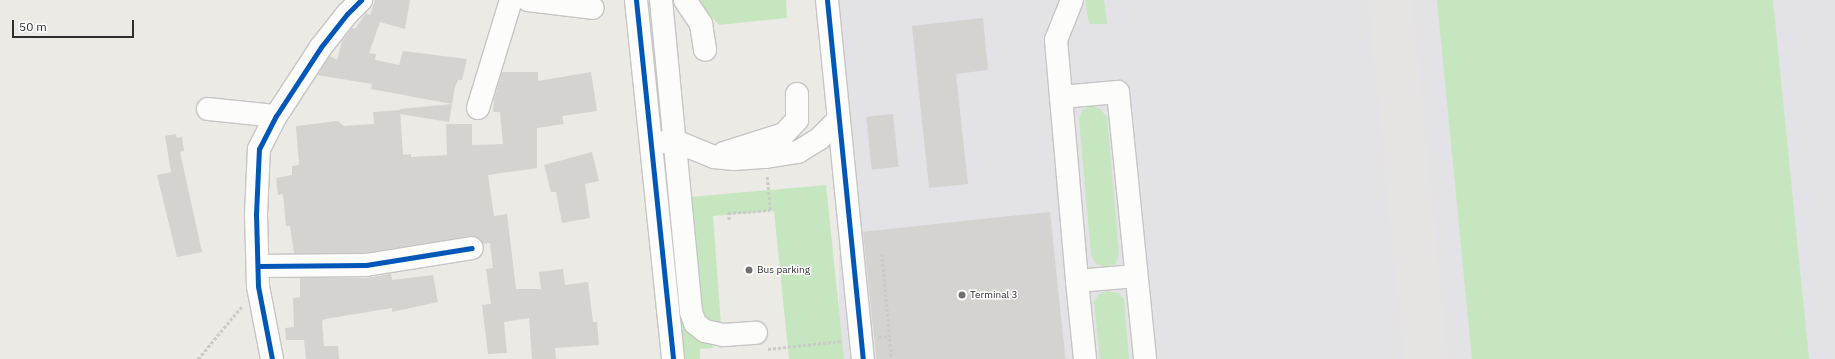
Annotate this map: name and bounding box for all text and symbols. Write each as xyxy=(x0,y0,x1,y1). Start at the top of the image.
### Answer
scale bar xyxy=(14,12,136,38)
text: 50 m xyxy=(19,19,47,34)
place label: Bus parking xyxy=(757,264,810,276)
marker: Bus parking xyxy=(744,265,754,275)
place label: Terminal 3 xyxy=(970,289,1018,301)
marker: Terminal 3 xyxy=(957,290,967,300)

